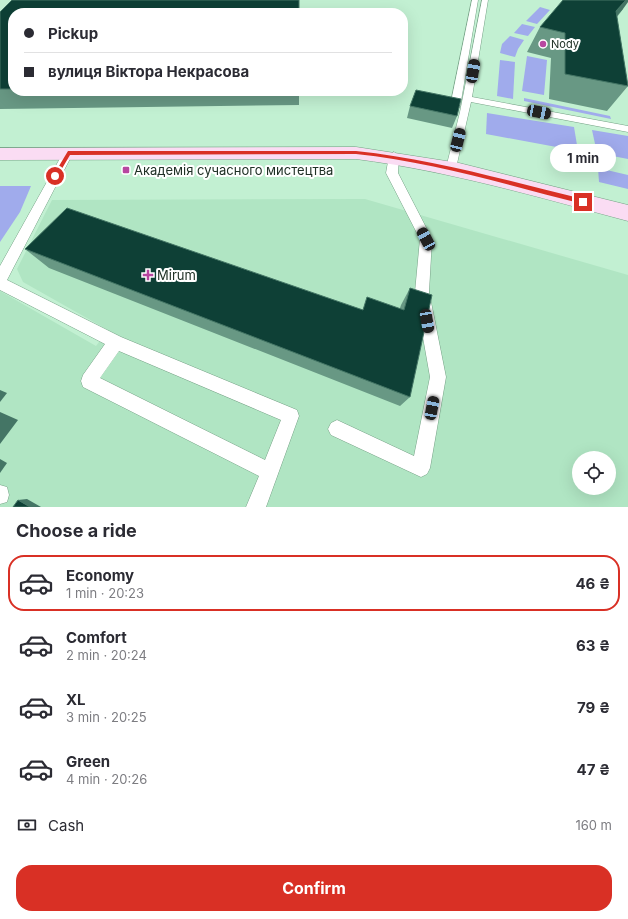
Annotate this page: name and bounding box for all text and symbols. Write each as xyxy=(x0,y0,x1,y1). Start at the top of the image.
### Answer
text: Pickup xyxy=(48,24,98,43)
place label: Nody xyxy=(551,37,579,51)
marker: Nody xyxy=(538,39,548,49)
car xyxy=(465,58,481,84)
text: вулиця Віктора Некрасова xyxy=(48,62,249,81)
car xyxy=(526,104,552,120)
car xyxy=(449,127,467,153)
callout: 1 min xyxy=(550,144,616,172)
text: 1 min xyxy=(567,150,599,166)
place label: Академія сучасного мистецтва xyxy=(134,162,333,178)
marker: Академія сучасного мистецтва xyxy=(121,165,131,175)
route start xyxy=(46,167,64,185)
route end xyxy=(574,193,592,211)
car xyxy=(415,226,437,252)
place label: Mirum xyxy=(157,267,196,283)
marker: Mirum xyxy=(142,269,154,281)
car xyxy=(419,308,435,334)
car xyxy=(424,395,440,421)
map controls xyxy=(572,451,616,495)
button: locate xyxy=(572,451,616,495)
text: Choose a ride xyxy=(16,520,137,541)
icon: car xyxy=(18,565,54,601)
text: Economy xyxy=(66,566,134,585)
text: 46 ₴ xyxy=(575,574,610,593)
text: 1 min · 20:23 xyxy=(66,585,144,601)
icon: car xyxy=(18,627,54,663)
text: Comfort xyxy=(66,628,127,647)
text: 63 ₴ xyxy=(576,636,610,655)
text: 2 min · 20:24 xyxy=(66,647,147,663)
icon: car xyxy=(18,689,54,725)
text: XL xyxy=(66,690,86,709)
text: 79 ₴ xyxy=(577,698,610,717)
text: 3 min · 20:25 xyxy=(66,709,147,725)
icon: car xyxy=(18,751,54,787)
text: Green xyxy=(66,752,110,771)
text: 47 ₴ xyxy=(576,760,610,779)
text: 4 min · 20:26 xyxy=(66,771,147,787)
icon: cash xyxy=(16,814,38,836)
text: Cash xyxy=(48,816,84,835)
text: 160 m xyxy=(575,817,612,833)
button: Confirm xyxy=(16,865,612,911)

